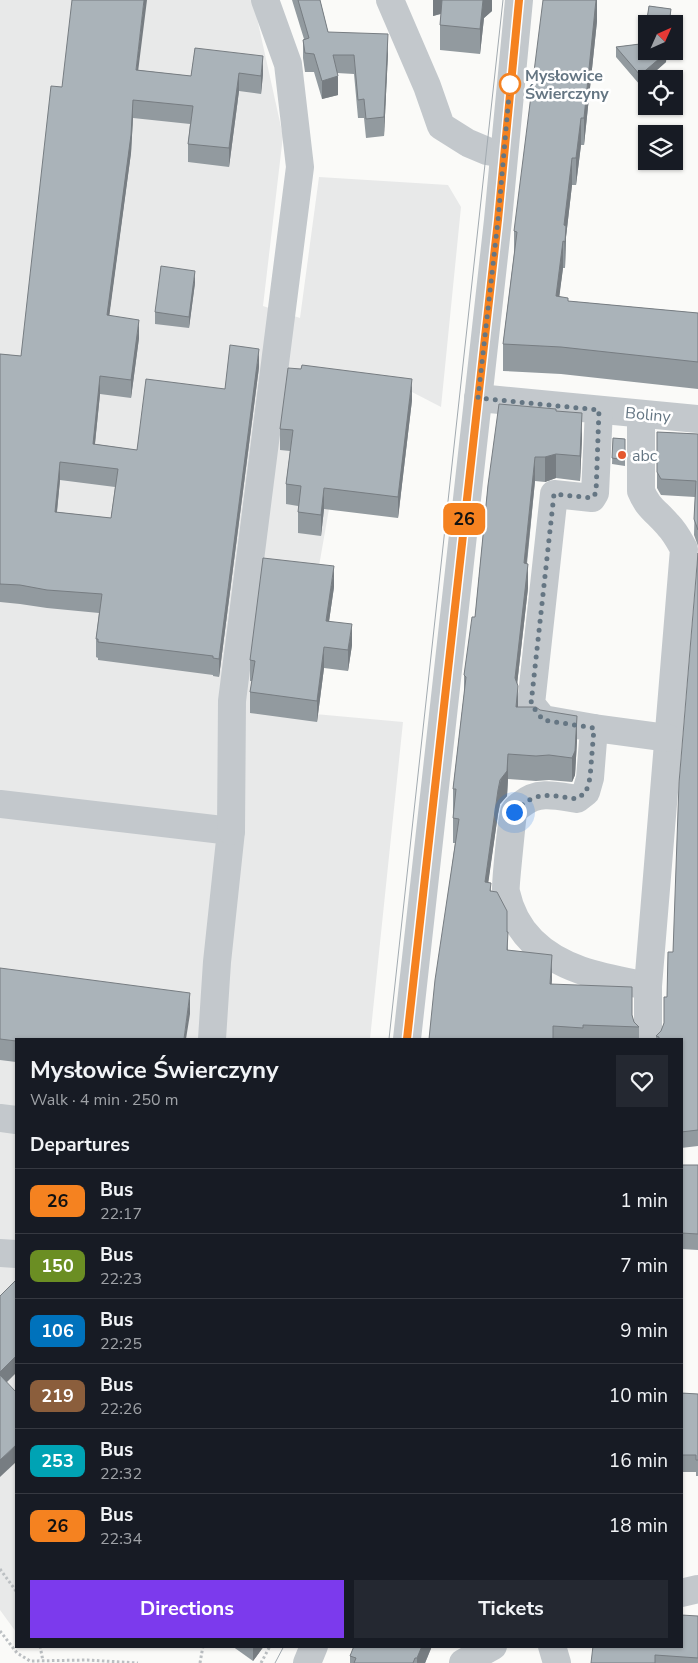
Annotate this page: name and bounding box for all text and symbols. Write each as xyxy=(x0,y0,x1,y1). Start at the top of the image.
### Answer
north arrow xyxy=(638,15,682,60)
map controls xyxy=(638,15,683,170)
place label: Mysłowice Świerczyny xyxy=(525,65,609,105)
button: locate xyxy=(638,70,683,115)
marker: Mysłowice Świerczyny xyxy=(499,73,521,95)
button: layers xyxy=(638,125,683,170)
street label: Boliny xyxy=(624,402,672,428)
place label: abc xyxy=(632,445,658,467)
marker: abc xyxy=(616,449,628,461)
line badge: 26 xyxy=(442,503,486,535)
text: 26 xyxy=(453,507,475,531)
your location xyxy=(502,800,527,825)
text: Mysłowice Świerczyny xyxy=(30,1054,279,1086)
button: heart xyxy=(616,1055,668,1107)
text: Walk · 4 min · 250 m xyxy=(30,1089,178,1111)
text: Departures xyxy=(30,1132,130,1158)
text: Bus xyxy=(100,1177,133,1203)
text: 1 min xyxy=(620,1188,668,1214)
text: 26 xyxy=(47,1189,68,1213)
text: 22:17 xyxy=(100,1203,142,1225)
text: Bus xyxy=(100,1242,133,1268)
text: 7 min xyxy=(620,1253,668,1279)
text: 150 xyxy=(41,1254,74,1278)
text: 22:23 xyxy=(100,1268,142,1290)
text: Bus xyxy=(100,1307,133,1333)
text: 9 min xyxy=(620,1318,668,1344)
text: 106 xyxy=(41,1319,74,1343)
text: 22:25 xyxy=(100,1333,142,1355)
text: Bus xyxy=(100,1372,133,1398)
text: 10 min xyxy=(609,1383,668,1409)
text: 219 xyxy=(41,1384,74,1408)
text: 22:26 xyxy=(100,1398,142,1420)
text: Bus xyxy=(100,1437,133,1463)
text: 16 min xyxy=(609,1448,668,1474)
text: 253 xyxy=(41,1449,74,1473)
text: 22:32 xyxy=(100,1463,142,1485)
text: Bus xyxy=(100,1502,133,1528)
text: 18 min xyxy=(609,1513,668,1539)
text: 26 xyxy=(47,1514,68,1538)
text: 22:34 xyxy=(100,1528,142,1550)
button: Directions xyxy=(30,1580,344,1638)
button: Tickets xyxy=(354,1580,668,1638)

